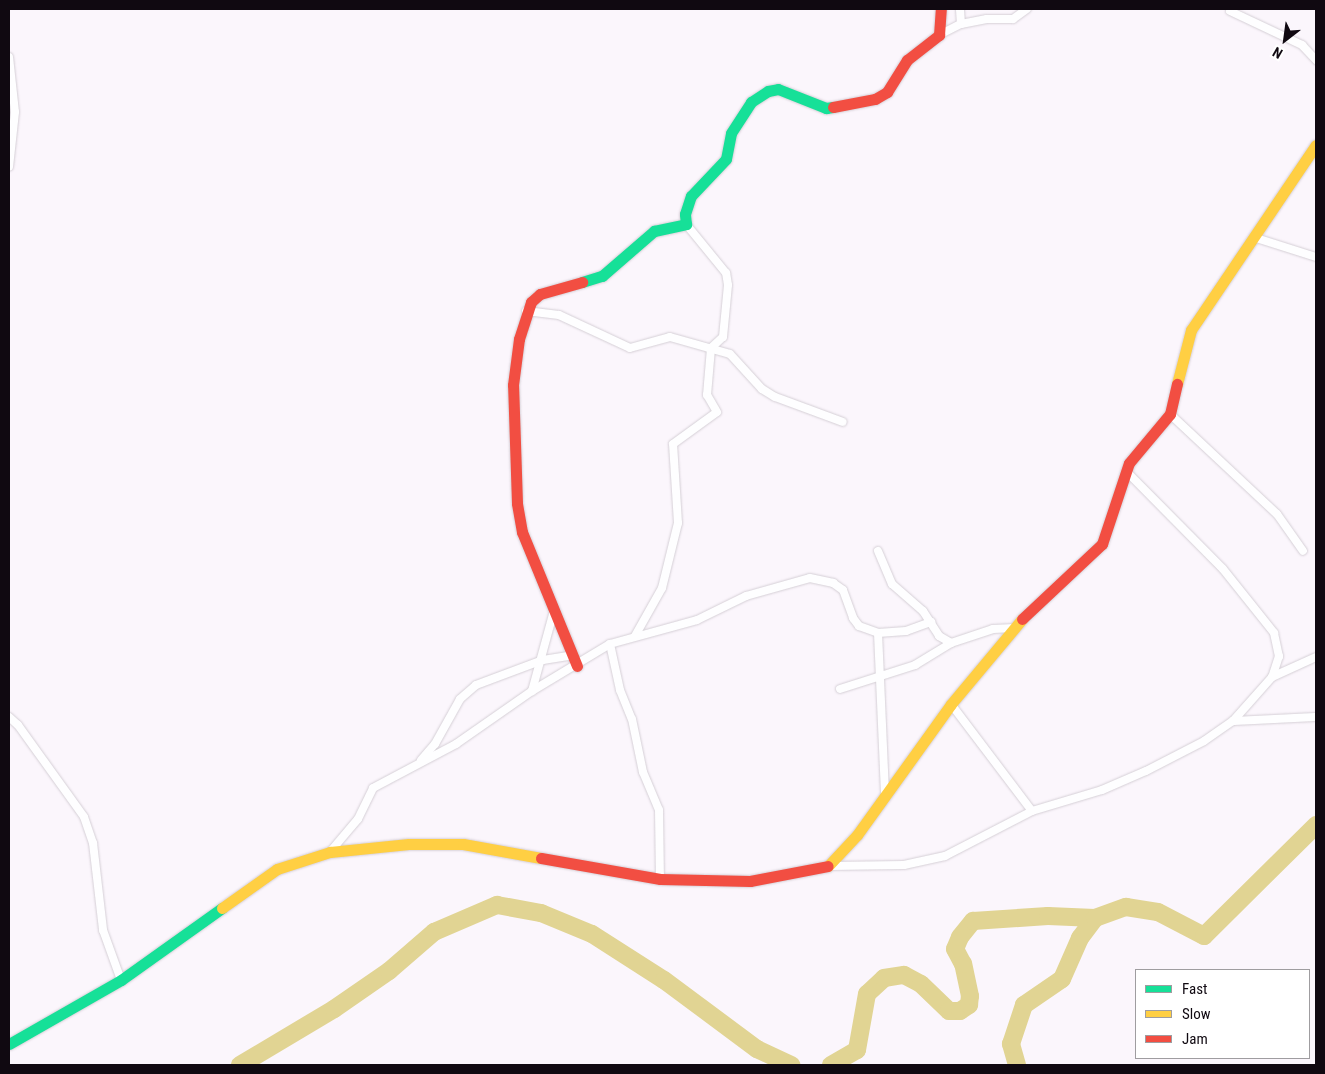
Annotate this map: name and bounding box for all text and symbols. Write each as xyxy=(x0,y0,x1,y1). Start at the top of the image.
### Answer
north arrow xyxy=(1260,15,1310,65)
text: N xyxy=(1270,44,1285,62)
legend xyxy=(1135,969,1310,1059)
text: Fast xyxy=(1182,980,1207,998)
text: Slow xyxy=(1182,1005,1211,1023)
text: Jam xyxy=(1182,1030,1208,1048)

